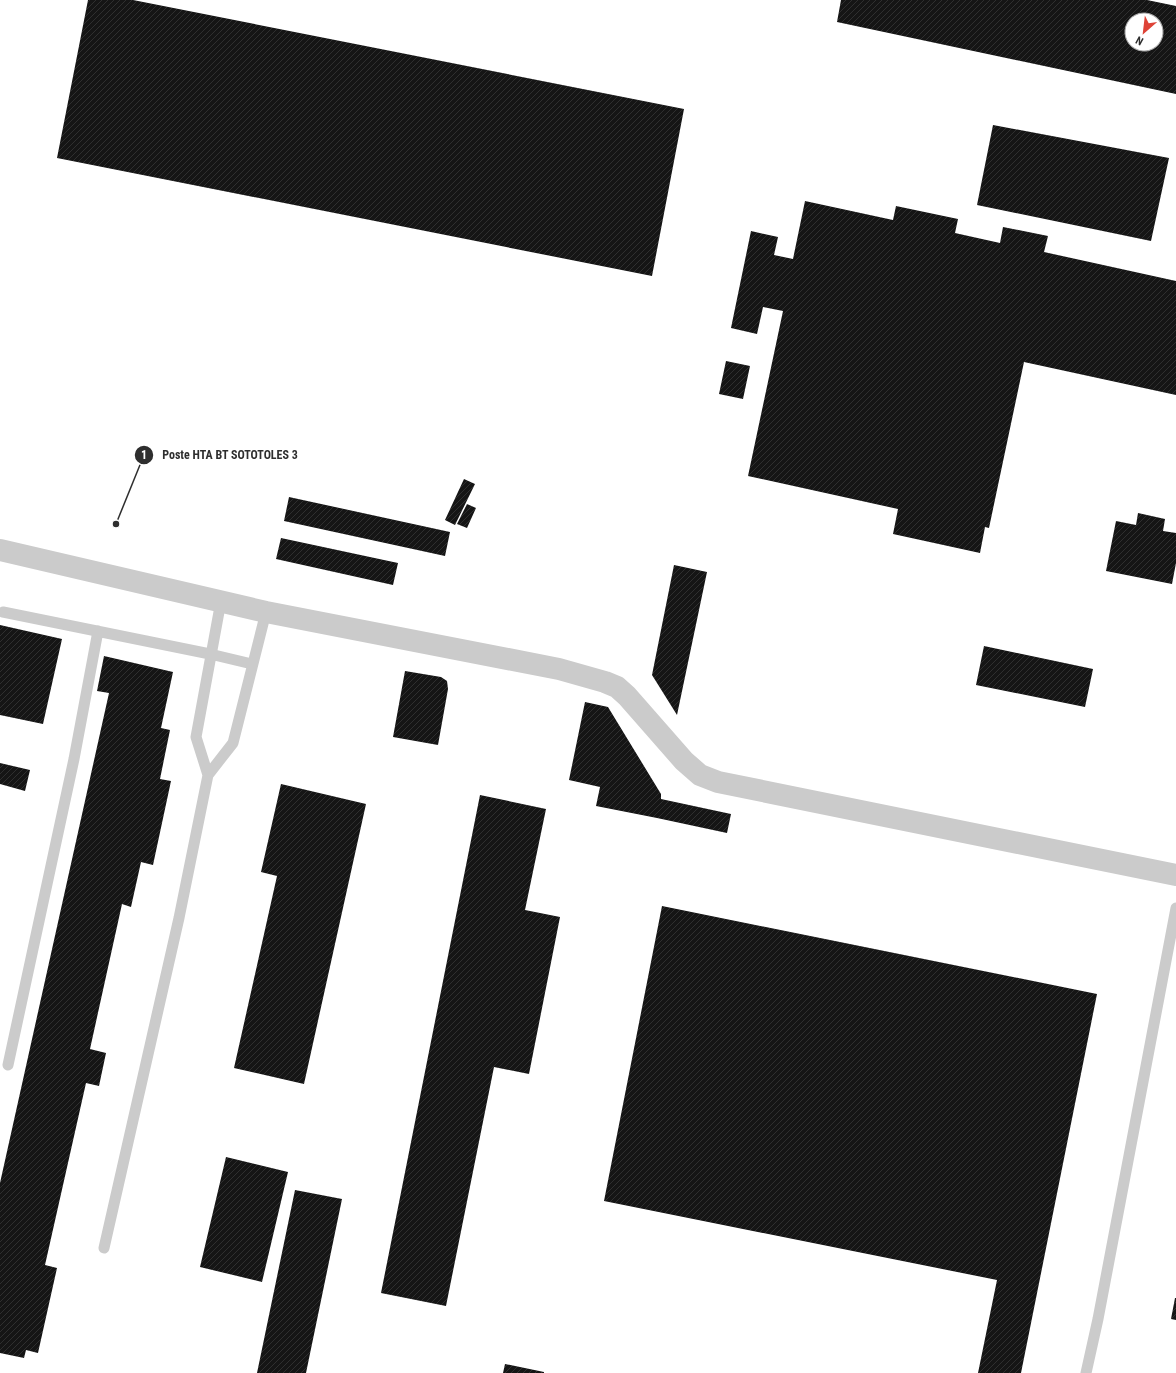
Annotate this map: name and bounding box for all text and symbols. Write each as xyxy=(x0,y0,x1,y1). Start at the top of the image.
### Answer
north arrow xyxy=(1124,12,1164,52)
text: N xyxy=(1133,33,1146,48)
callout: Poste HTA BT SOTOTOLES 3 xyxy=(134,443,306,467)
text: 1 xyxy=(141,448,147,462)
text: Poste HTA BT SOTOTOLES 3 xyxy=(162,448,298,462)

